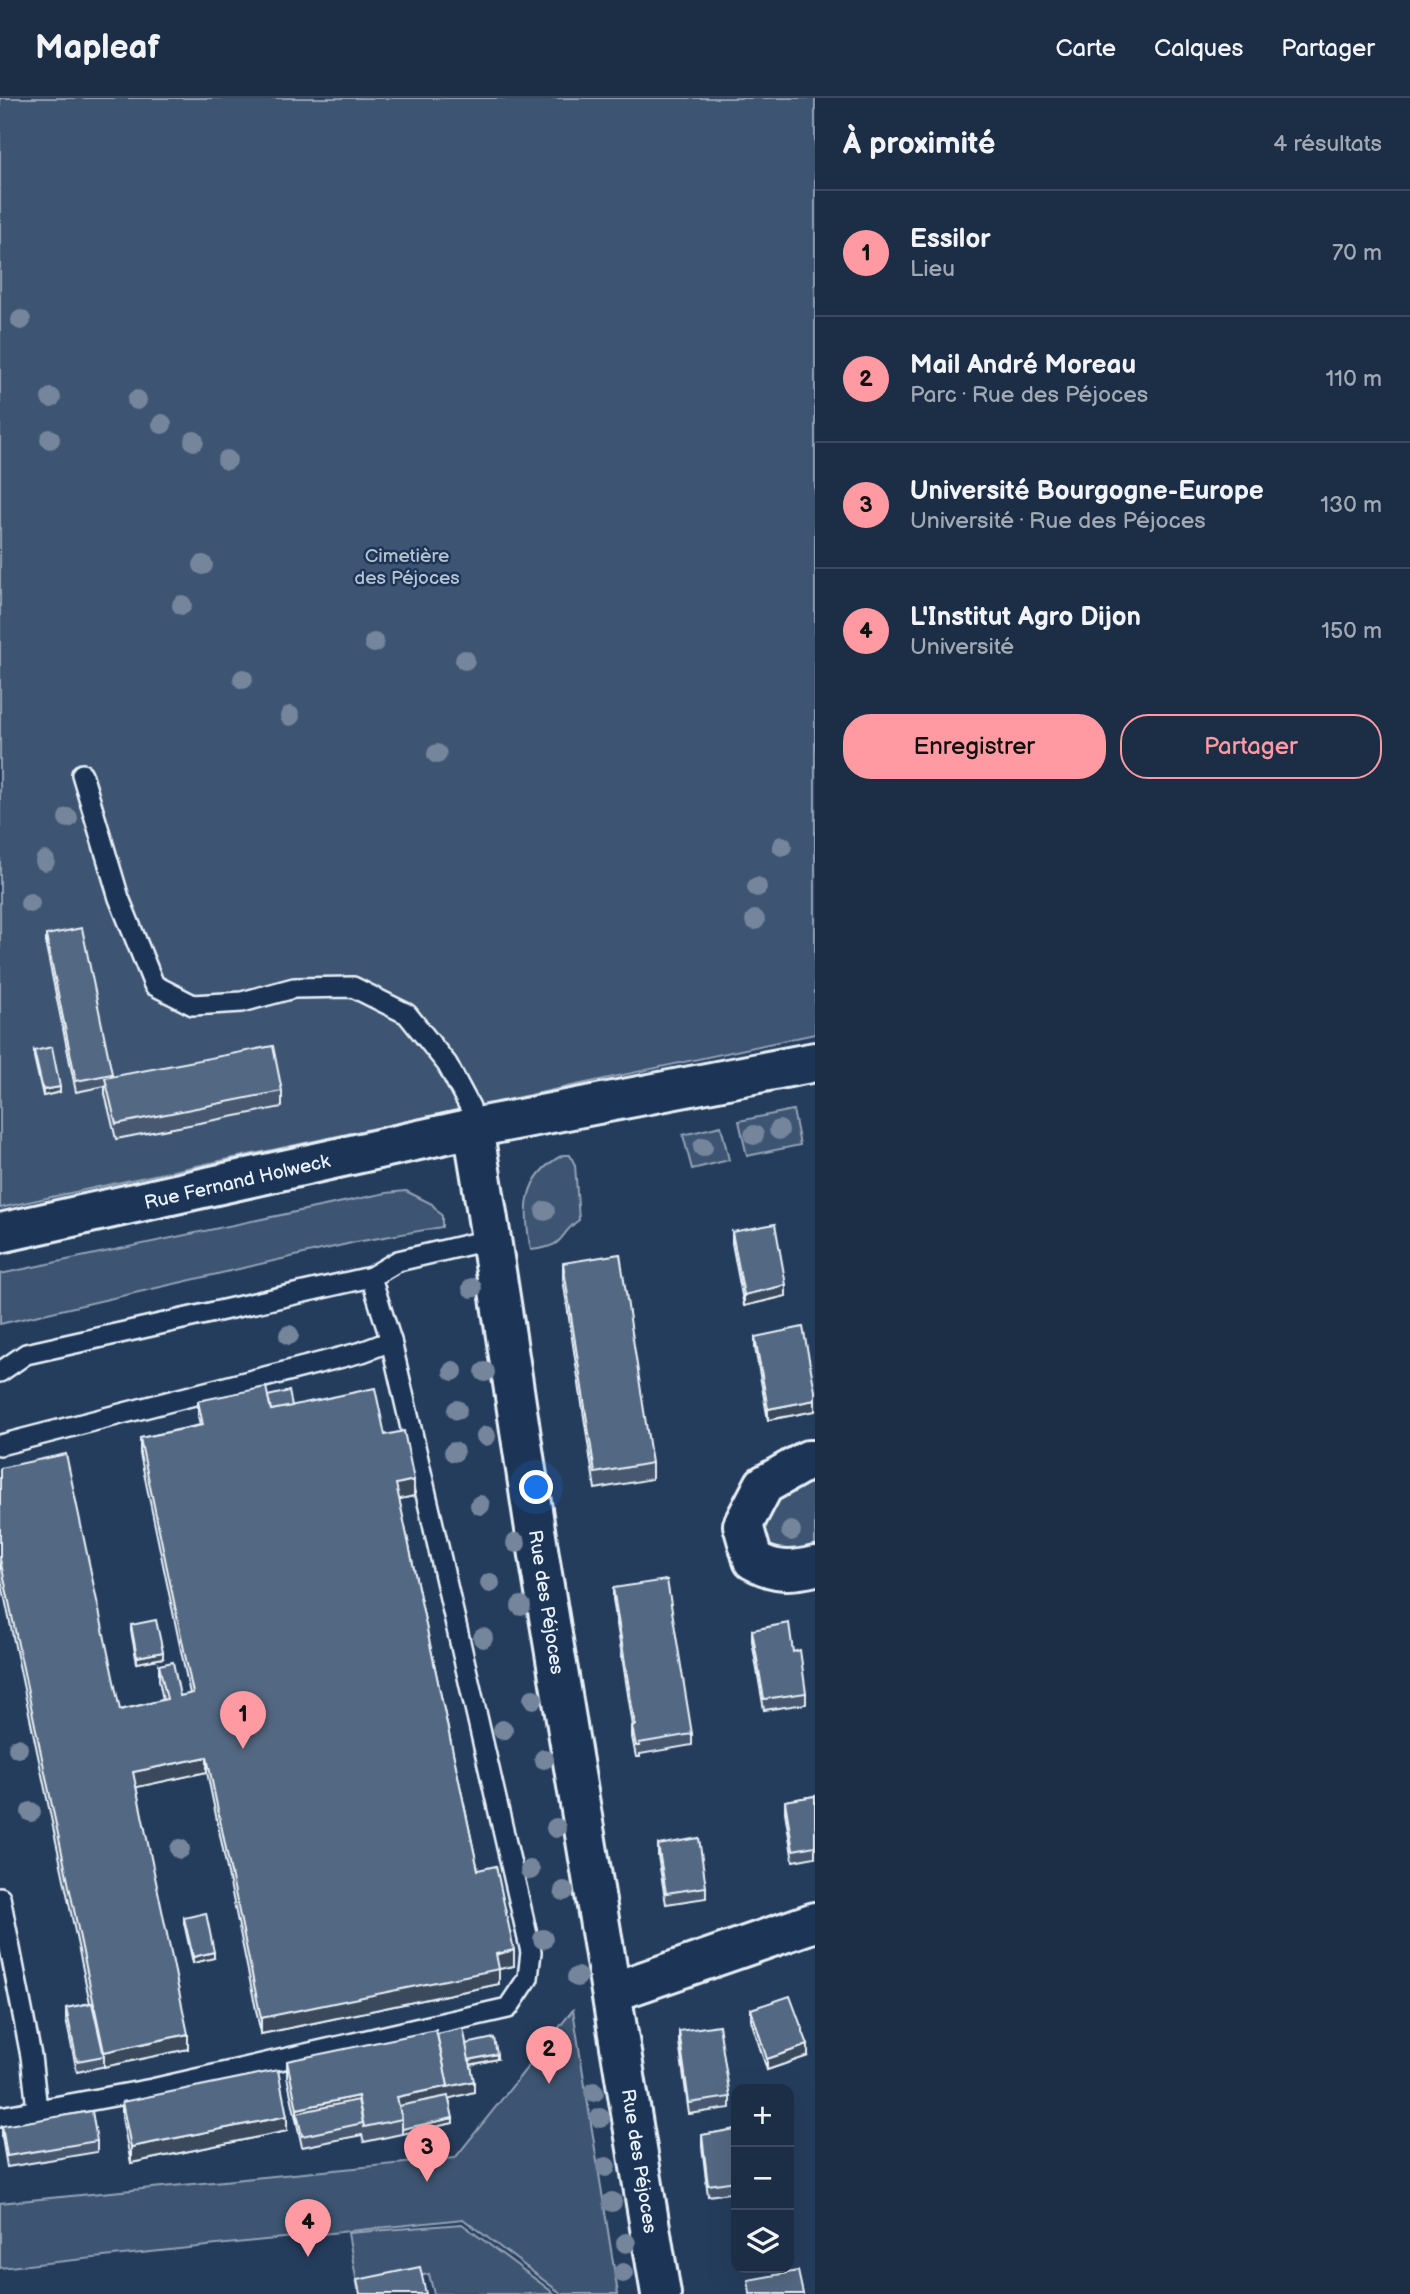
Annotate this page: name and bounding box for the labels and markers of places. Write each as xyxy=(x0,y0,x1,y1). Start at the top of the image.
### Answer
pin: 1 xyxy=(220,1691,266,1749)
pin: 2 xyxy=(526,2026,572,2084)
pin: 3 xyxy=(404,2124,450,2182)
pin: 4 xyxy=(285,2199,331,2257)

